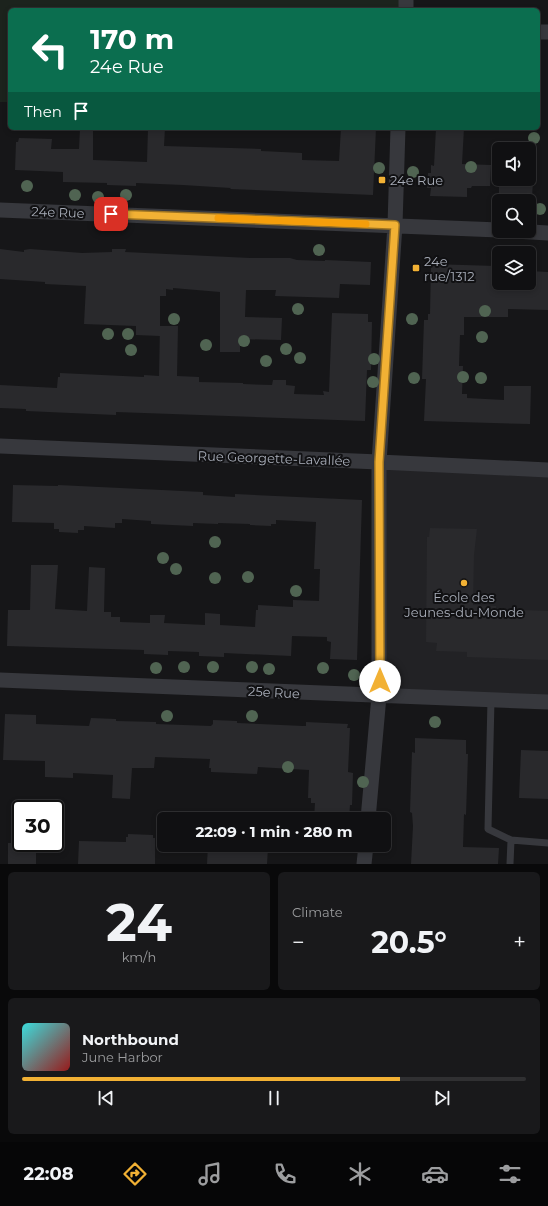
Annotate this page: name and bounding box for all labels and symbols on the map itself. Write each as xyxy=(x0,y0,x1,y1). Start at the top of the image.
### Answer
place label: 24e Rue xyxy=(390,172,443,188)
marker: 24e Rue xyxy=(377,175,387,185)
pin xyxy=(94,197,128,231)
street label: 24e Rue xyxy=(31,203,85,221)
place label: 24e rue/1312 xyxy=(424,253,475,284)
marker: 24e rue/1312 xyxy=(411,263,421,273)
street label: Rue Georgette-Lavallée xyxy=(197,447,351,469)
marker: École des Jeunes-du-Monde xyxy=(459,578,469,588)
place label: École des Jeunes-du-Monde xyxy=(403,589,524,620)
position arrow xyxy=(359,660,401,702)
street label: 25e Rue xyxy=(248,683,301,701)
speed limit sign: 30 xyxy=(12,800,64,852)

